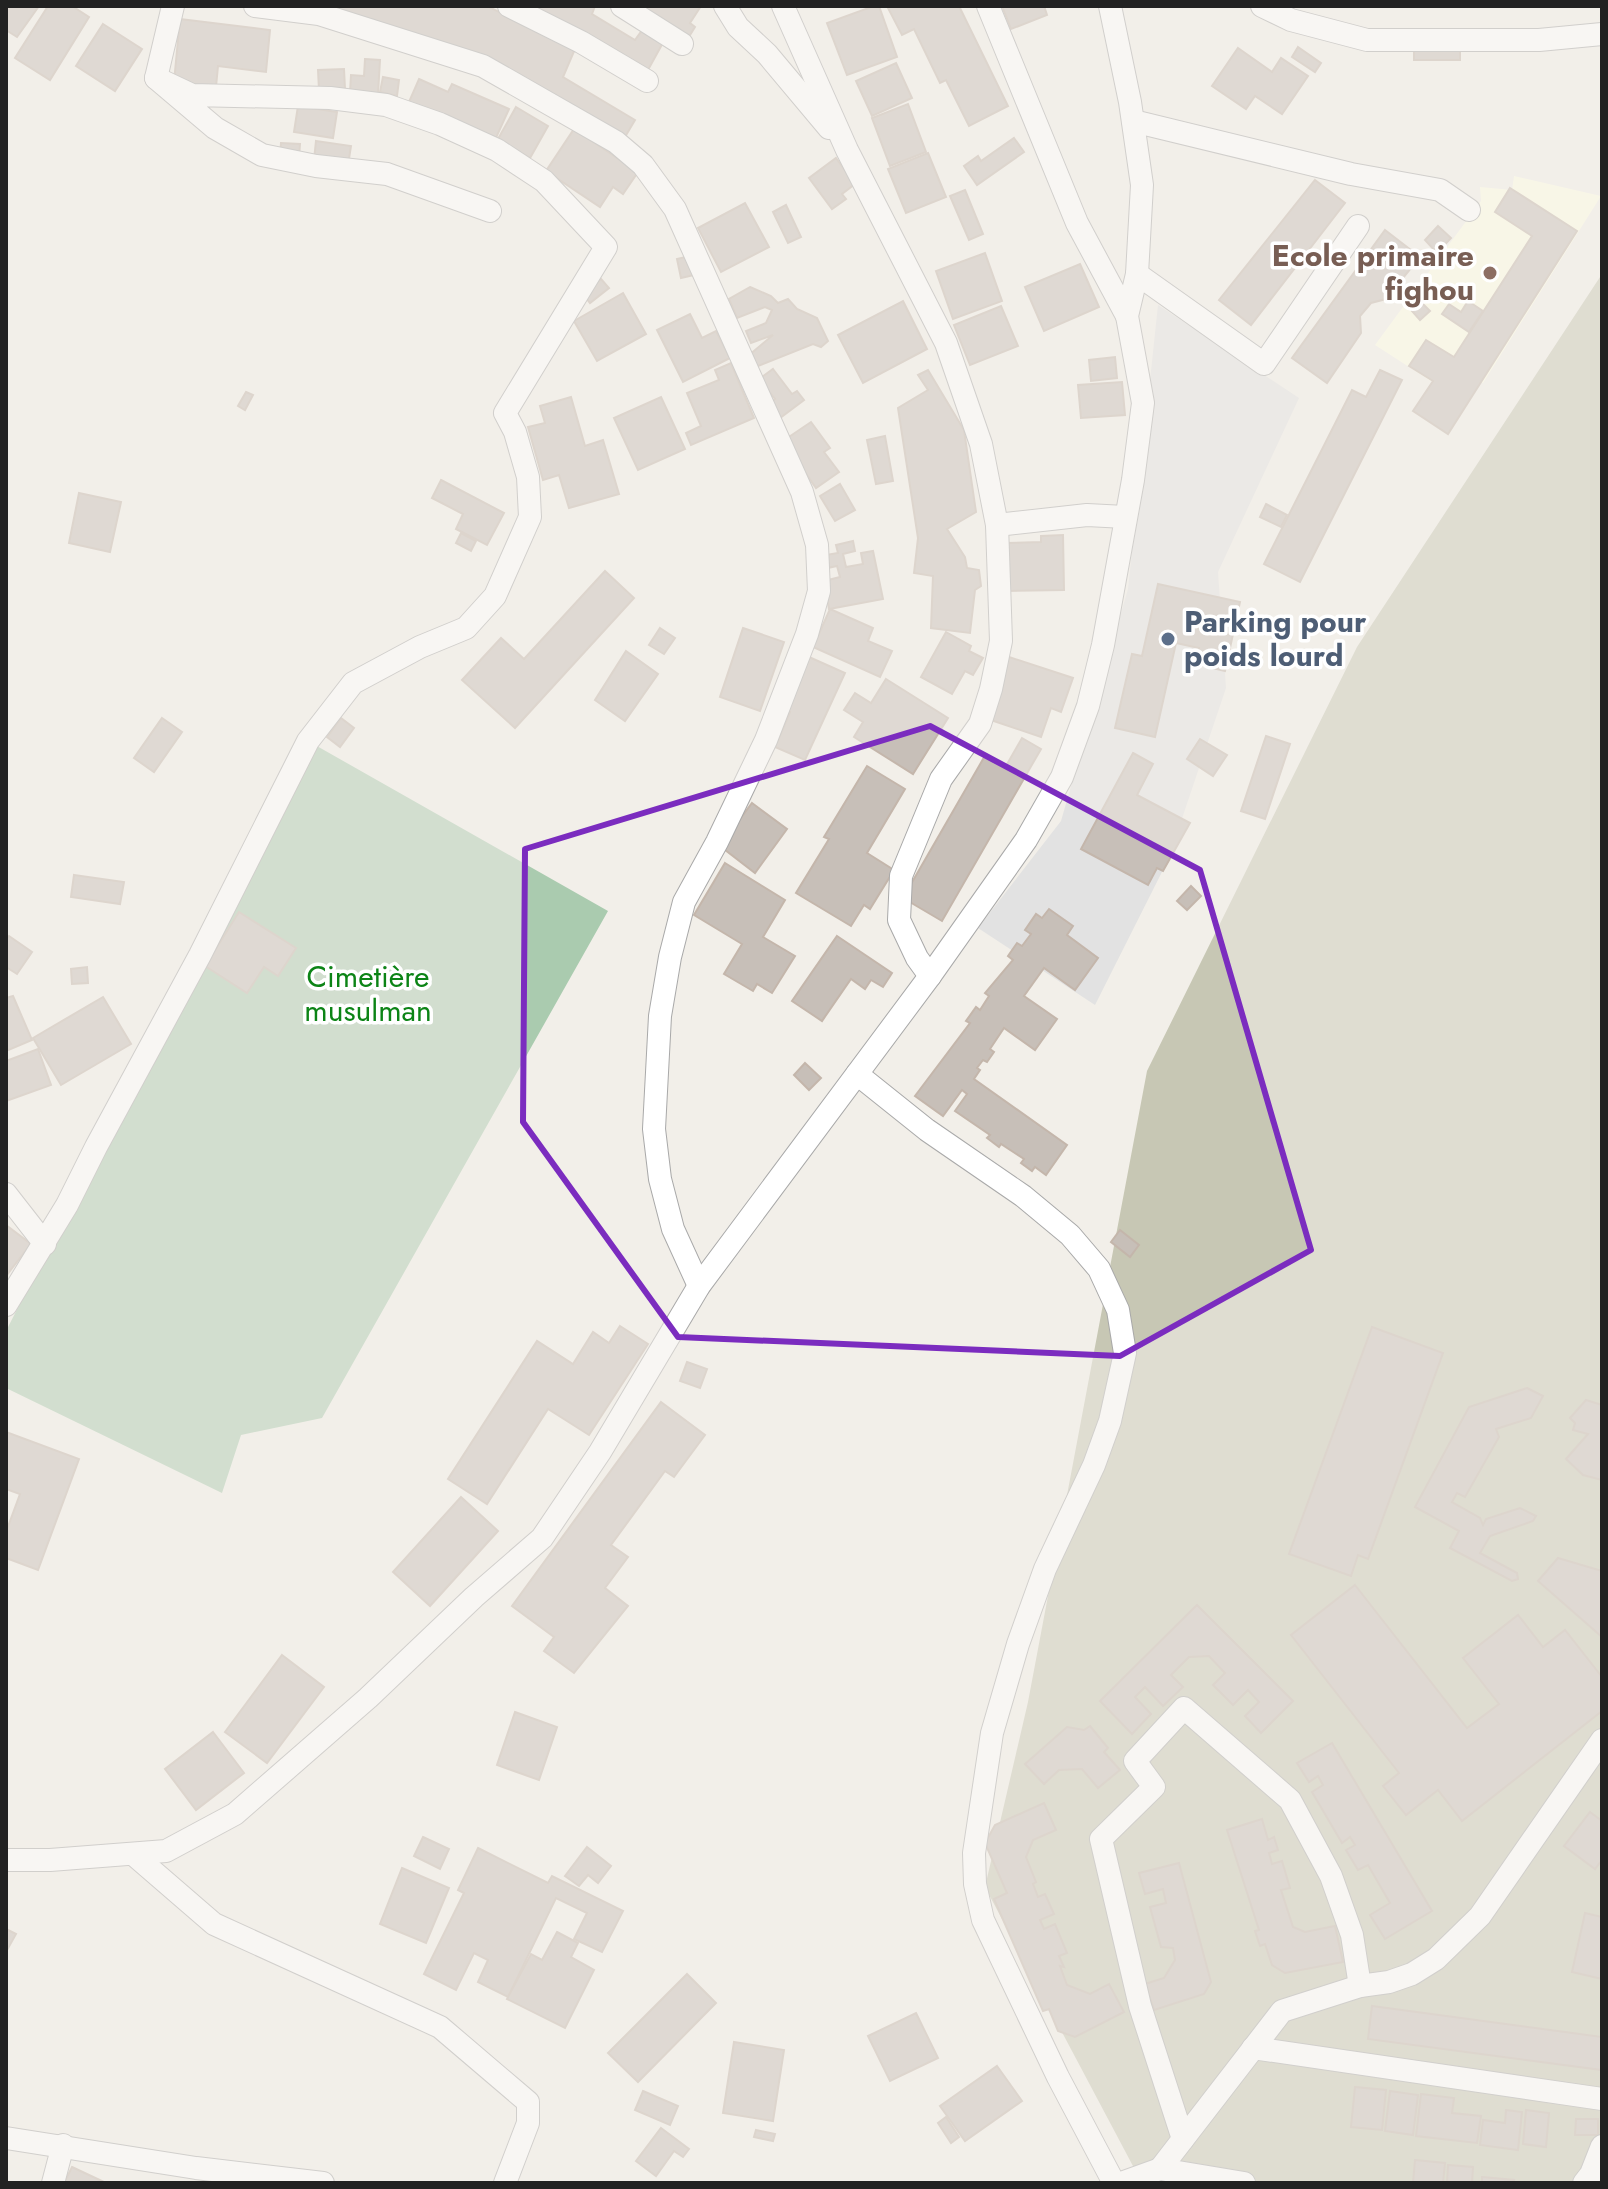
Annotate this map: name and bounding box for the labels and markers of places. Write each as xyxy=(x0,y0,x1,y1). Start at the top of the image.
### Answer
place label: Ecole primaire fighou xyxy=(1272,234,1474,311)
marker: Ecole primaire fighou xyxy=(1481,264,1499,282)
place label: Parking pour poids lourd xyxy=(1184,600,1367,677)
marker: Parking pour poids lourd xyxy=(1159,630,1177,648)

